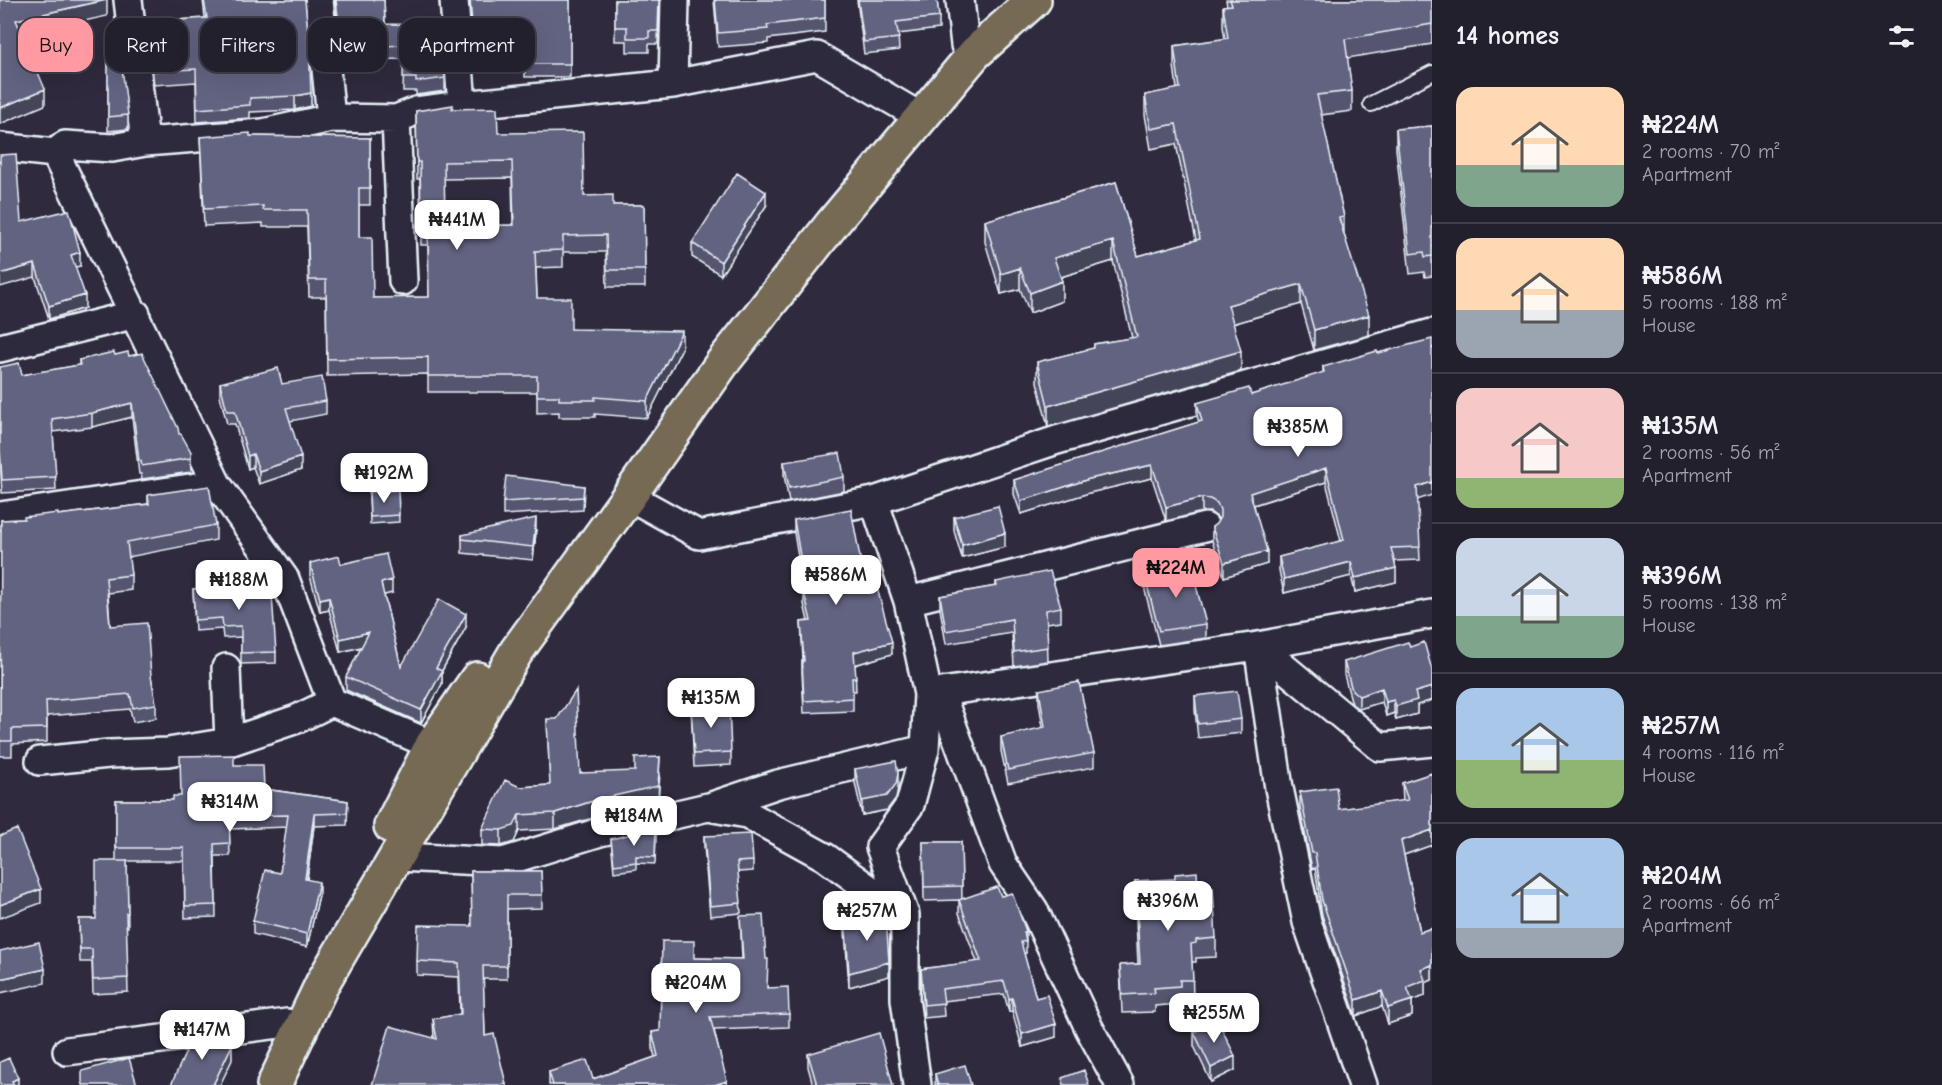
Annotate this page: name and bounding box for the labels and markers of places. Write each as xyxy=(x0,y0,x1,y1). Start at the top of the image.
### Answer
pin: ₦441M xyxy=(415,200,499,251)
pin: ₦385M xyxy=(1256,407,1340,458)
pin: ₦192M xyxy=(342,453,426,504)
pin: ₦224M xyxy=(1134,548,1218,599)
pin: ₦586M xyxy=(794,555,878,606)
pin: ₦188M xyxy=(197,560,281,611)
pin: ₦135M xyxy=(669,678,753,729)
pin: ₦314M xyxy=(188,782,272,833)
pin: ₦184M xyxy=(592,796,676,847)
pin: ₦396M xyxy=(1126,881,1210,932)
pin: ₦257M xyxy=(825,891,909,942)
pin: ₦204M xyxy=(654,963,738,1014)
pin: ₦255M xyxy=(1172,993,1256,1044)
pin: ₦147M xyxy=(160,1010,244,1061)

